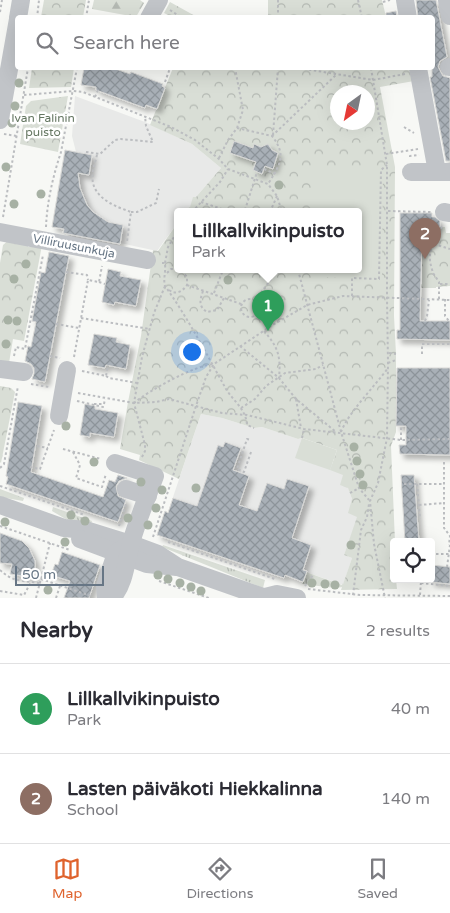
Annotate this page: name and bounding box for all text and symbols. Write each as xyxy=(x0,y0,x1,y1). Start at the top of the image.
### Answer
search box xyxy=(15,15,435,70)
icon: search xyxy=(33,29,61,57)
text: Search here xyxy=(73,32,180,54)
north arrow xyxy=(330,85,375,130)
park label: Ivan Falinin puisto xyxy=(11,111,75,139)
popup xyxy=(174,208,362,273)
pin: 2 xyxy=(409,218,441,259)
text: Lillkallvikinpuisto xyxy=(192,220,344,242)
street label: Villiruusunkuja xyxy=(32,231,116,261)
text: Park xyxy=(192,242,226,262)
pin: 1 xyxy=(252,290,284,331)
your location xyxy=(179,339,205,365)
map controls xyxy=(390,538,435,583)
button: locate xyxy=(390,538,435,583)
scale bar xyxy=(15,563,104,586)
text: 50 m xyxy=(22,566,56,583)
text: Nearby xyxy=(20,618,93,643)
text: 2 results xyxy=(366,621,430,641)
text: Lillkallvikinpuisto xyxy=(67,688,220,710)
text: 1 xyxy=(31,699,41,719)
text: 40 m xyxy=(391,699,430,719)
text: Park xyxy=(67,710,101,730)
text: Lasten päiväkoti Hiekkalinna xyxy=(67,778,323,800)
text: 2 xyxy=(31,789,41,809)
text: 140 m xyxy=(381,789,430,809)
text: School xyxy=(67,800,119,820)
tab: Map xyxy=(52,855,82,902)
tab: Directions xyxy=(186,855,253,902)
tab: Saved xyxy=(357,855,398,902)

